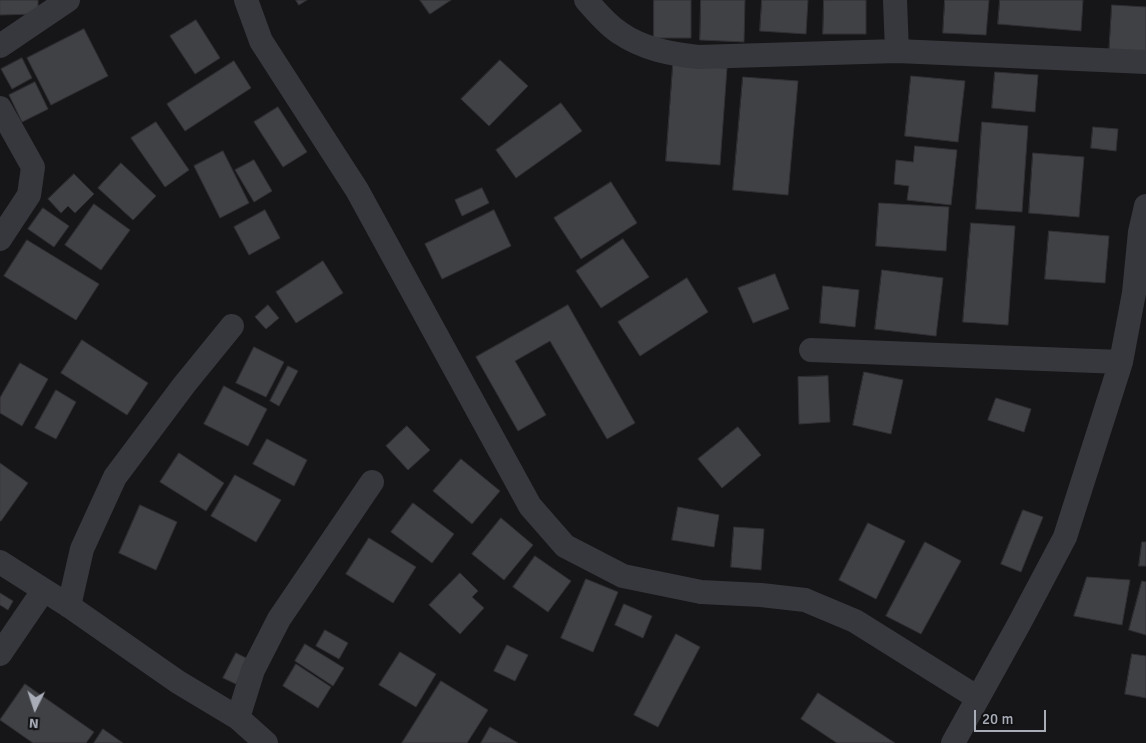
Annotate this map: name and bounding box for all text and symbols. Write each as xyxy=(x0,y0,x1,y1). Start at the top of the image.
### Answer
north arrow xyxy=(10,683,60,733)
scale bar xyxy=(976,700,1048,732)
text: 20 m xyxy=(982,710,1013,728)
text: N xyxy=(28,715,39,732)

